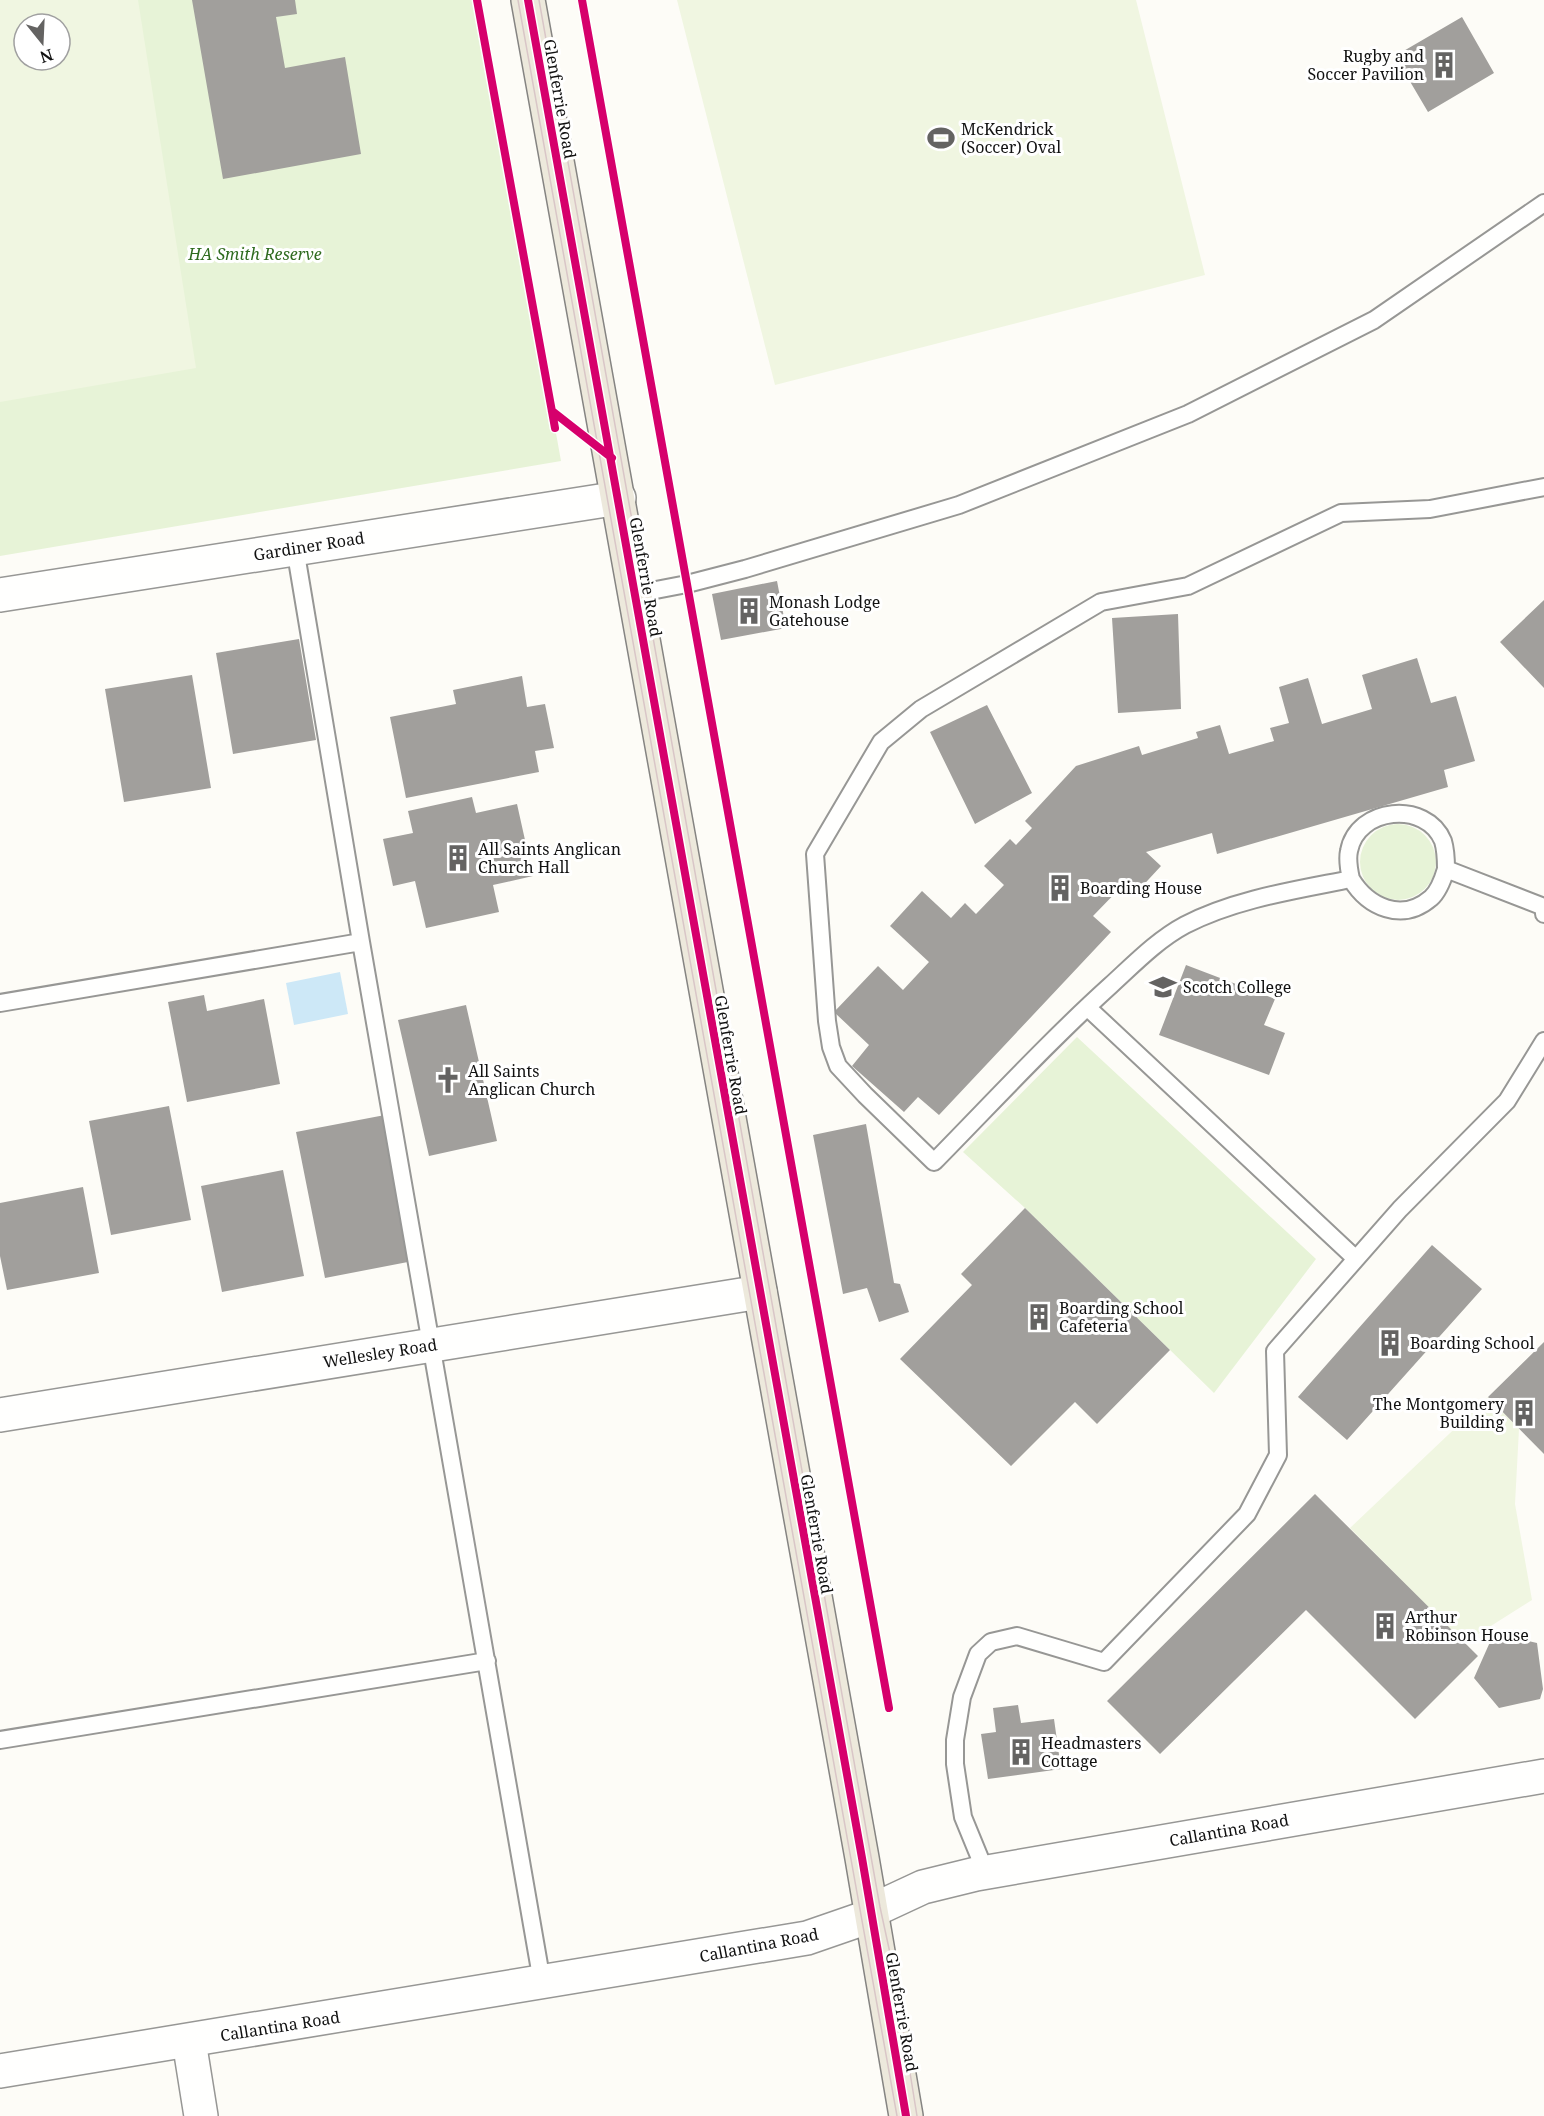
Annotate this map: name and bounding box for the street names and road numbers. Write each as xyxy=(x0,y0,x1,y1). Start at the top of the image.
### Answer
street label: Glenferrie Road xyxy=(539,37,581,161)
street label: Glenferrie Road xyxy=(625,515,667,639)
street label: Gardiner Road xyxy=(252,526,366,566)
street label: Glenferrie Road xyxy=(710,993,752,1117)
street label: Wellesley Road xyxy=(321,1333,439,1373)
street label: Glenferrie Road xyxy=(796,1472,838,1596)
street label: Callantina Road xyxy=(1168,1809,1291,1851)
street label: Callantina Road xyxy=(698,1923,821,1967)
street label: Glenferrie Road xyxy=(881,1950,923,2074)
street label: Callantina Road xyxy=(219,2006,342,2046)

